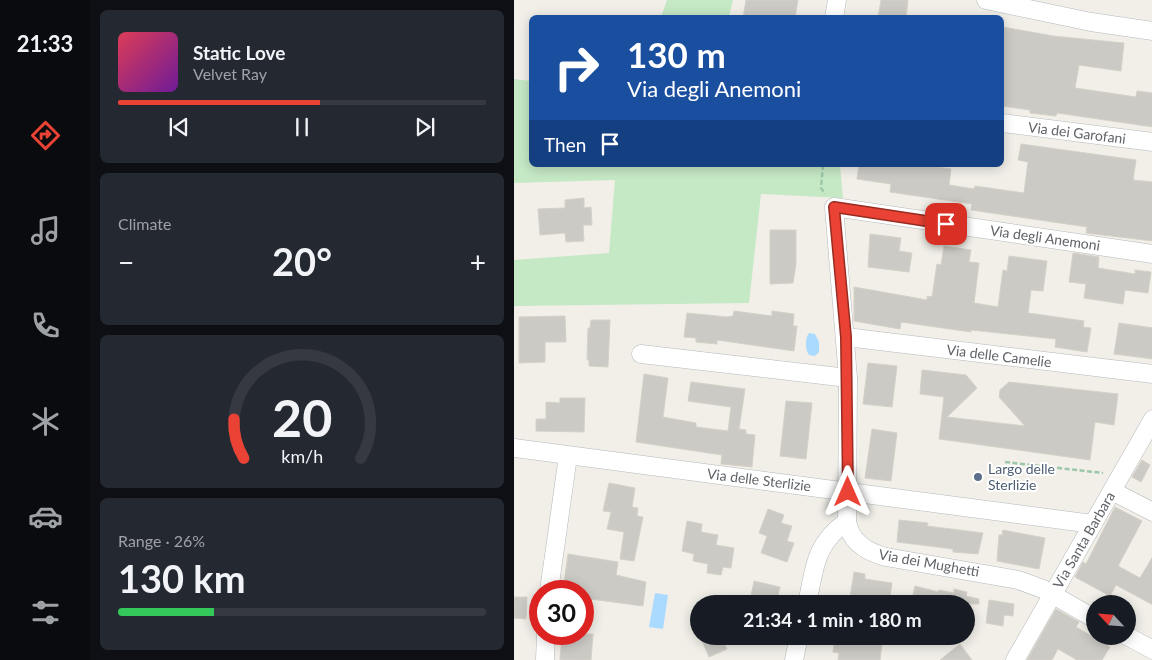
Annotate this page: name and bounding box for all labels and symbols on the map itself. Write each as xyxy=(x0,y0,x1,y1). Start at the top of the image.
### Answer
street label: Via dei Garofani xyxy=(1027,118,1127,147)
pin xyxy=(925,203,967,245)
street label: Via degli Anemoni xyxy=(989,221,1101,254)
street label: Via delle Camelie xyxy=(946,341,1052,370)
place label: Largo delle Sterlizie xyxy=(988,460,1055,493)
street label: Via delle Sterlizie xyxy=(706,465,812,494)
position arrow xyxy=(821,465,873,517)
marker: Largo delle Sterlizie xyxy=(972,471,984,483)
street label: Via Santa Barbara xyxy=(1049,488,1118,591)
street label: Via dei Mughetti xyxy=(878,545,981,580)
speed limit sign: 30 xyxy=(529,580,594,645)
north arrow xyxy=(1086,595,1136,645)

